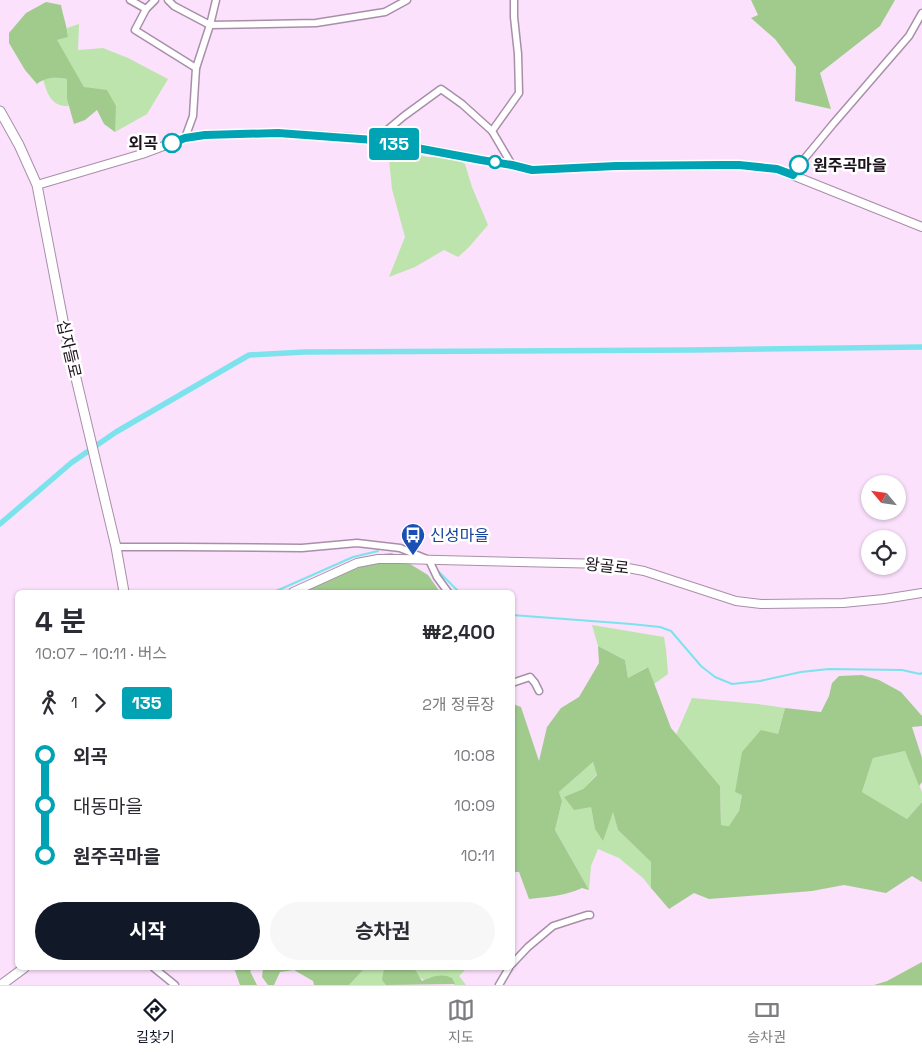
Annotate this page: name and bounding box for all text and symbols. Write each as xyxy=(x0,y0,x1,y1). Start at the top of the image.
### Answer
line badge: 135 xyxy=(365,128,423,160)
text: 135 xyxy=(379,132,409,155)
place label: 외곡 xyxy=(129,133,158,154)
marker: 외곡 xyxy=(162,133,182,153)
unlabelled marker xyxy=(488,155,502,169)
marker: 원주곡마을 xyxy=(789,155,809,175)
place label: 원주곡마을 xyxy=(813,155,887,176)
street label: 십자들로 xyxy=(52,318,86,380)
north arrow xyxy=(861,475,906,520)
map controls xyxy=(861,475,906,575)
bus stop icon: 신성마을 xyxy=(400,522,426,556)
place label: 신성마을 xyxy=(430,525,489,546)
button: locate xyxy=(861,530,906,575)
street label: 왕골로 xyxy=(584,553,630,579)
text: 4 분 xyxy=(35,603,86,639)
text: ₩2,400 xyxy=(422,620,495,645)
text: 10:07 – 10:11 · 버스 xyxy=(35,643,167,664)
icon: walk xyxy=(35,689,63,717)
icon: forward xyxy=(86,689,114,717)
text: 135 xyxy=(132,691,162,714)
text: 1 xyxy=(71,692,78,713)
text: 2개 정류장 xyxy=(422,694,495,715)
text: 외곡 xyxy=(73,744,108,769)
text: 10:08 xyxy=(454,745,495,766)
text: 대동마을 xyxy=(73,794,143,819)
text: 10:09 xyxy=(454,795,495,816)
text: 원주곡마을 xyxy=(73,844,160,869)
text: 10:11 xyxy=(461,845,495,866)
button: 시작 xyxy=(35,902,260,960)
button: 승차권 xyxy=(270,902,495,960)
tab: 길찾기 xyxy=(136,996,175,1046)
tab: 지도 xyxy=(447,996,475,1046)
tab: 승차권 xyxy=(747,996,786,1046)

